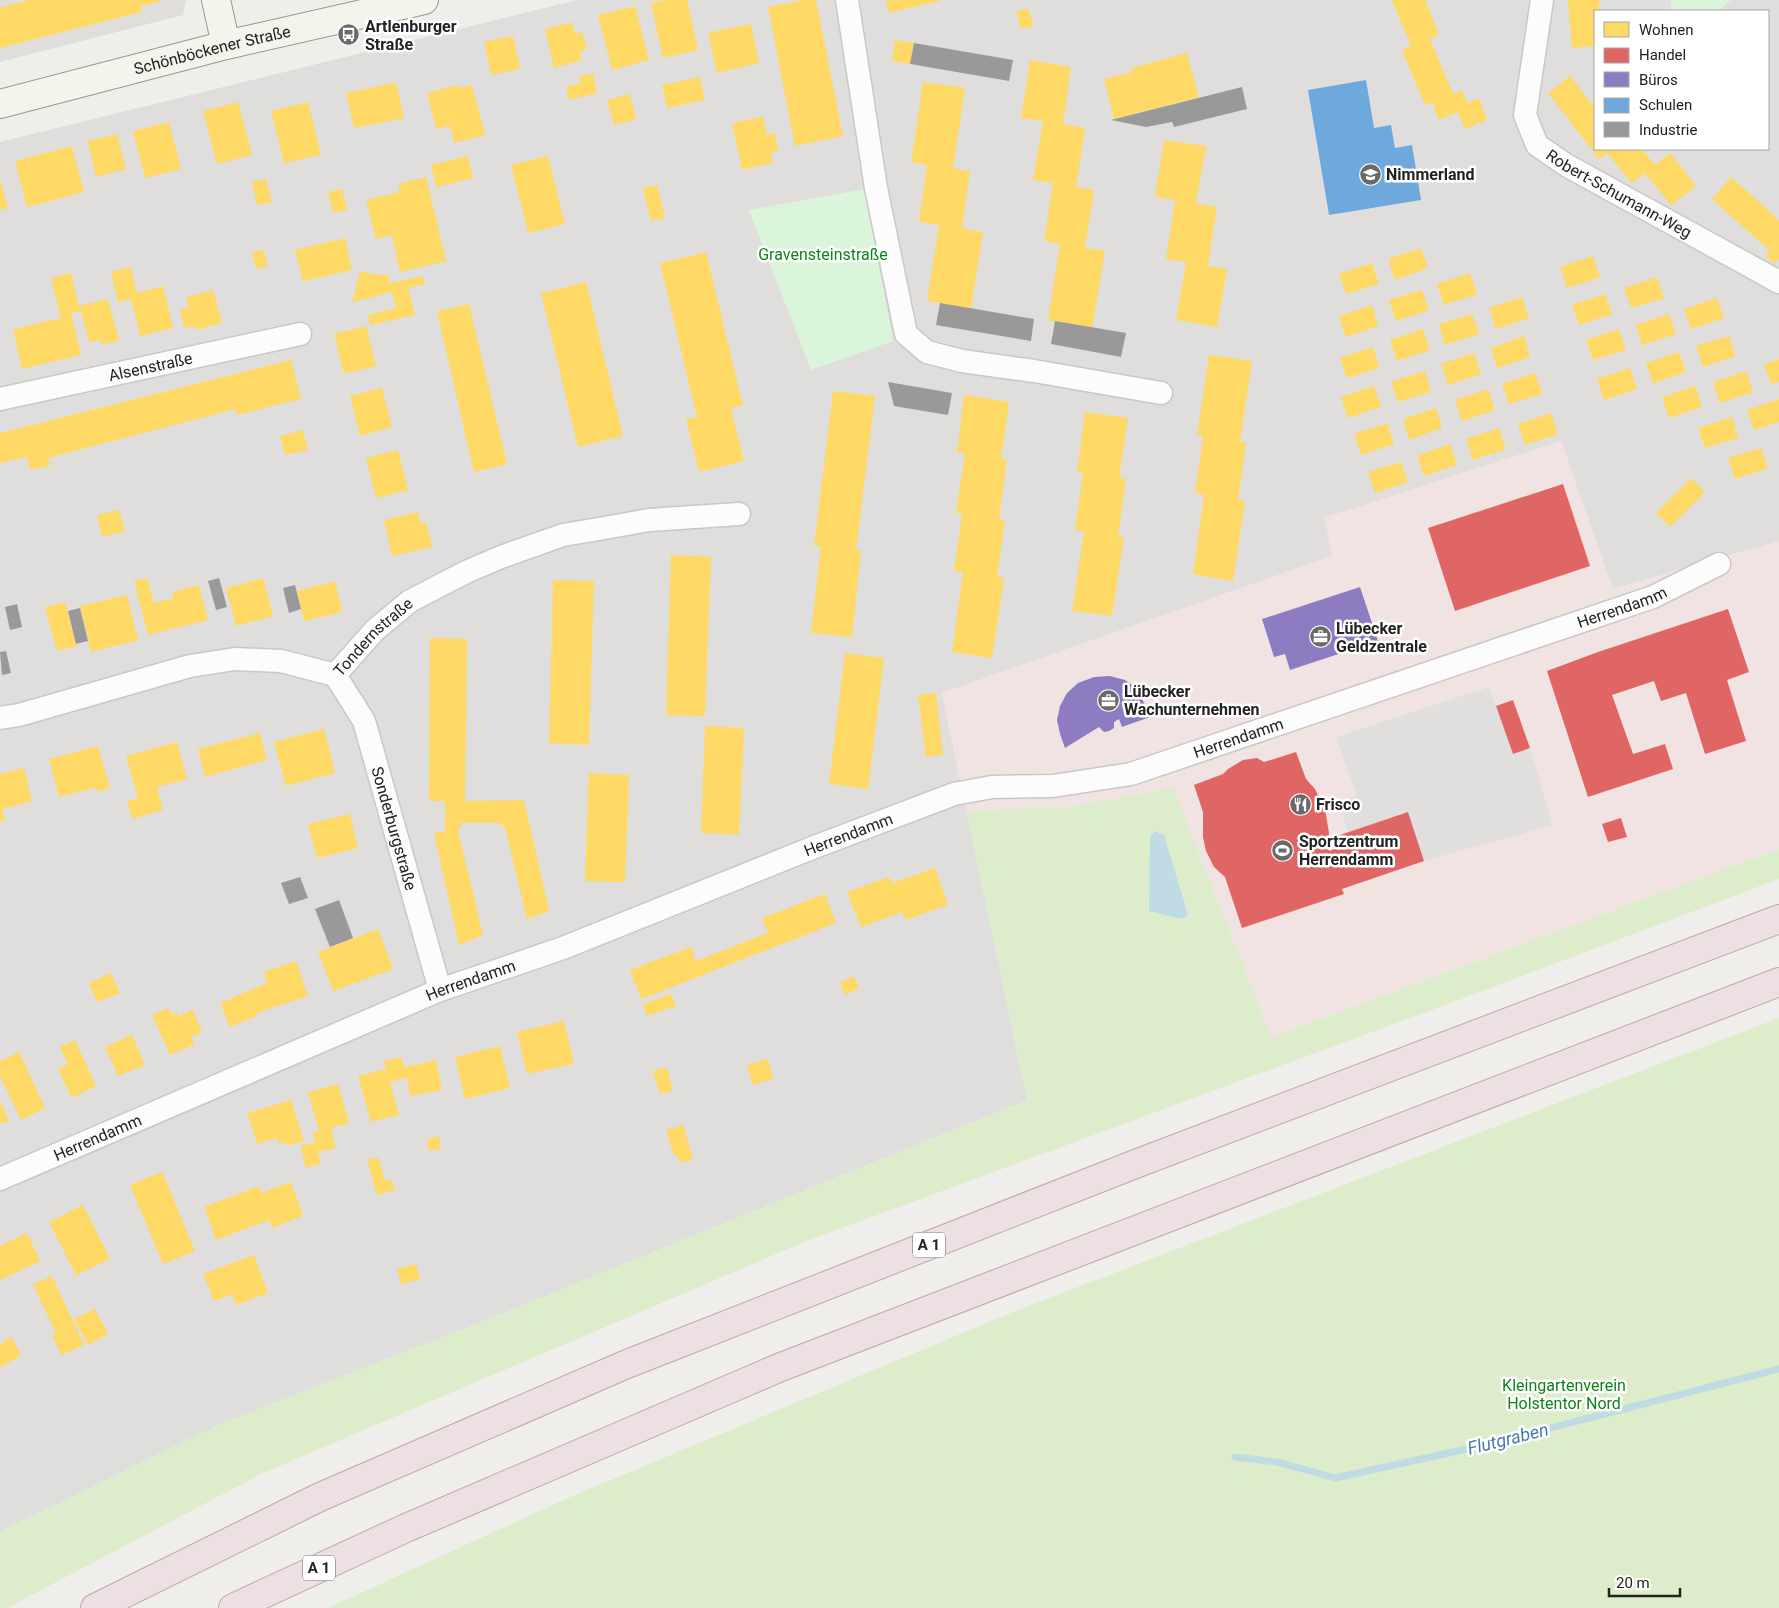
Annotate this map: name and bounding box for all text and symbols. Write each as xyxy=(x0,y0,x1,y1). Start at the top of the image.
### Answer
legend xyxy=(1594,10,1769,150)
place label: Artlenburger Straße xyxy=(365,17,457,54)
text: Wohnen xyxy=(1639,21,1693,39)
street label: Schönböckener Straße xyxy=(132,22,292,79)
bus stop icon: Artlenburger Straße xyxy=(337,23,361,47)
text: Handel xyxy=(1639,46,1686,64)
text: Büros xyxy=(1639,71,1678,89)
text: Schulen xyxy=(1639,96,1692,114)
text: Industrie xyxy=(1639,121,1697,139)
street label: Robert-Schumann-Weg xyxy=(1543,145,1695,242)
school or university icon: Nimmerland xyxy=(1358,162,1382,186)
place label: Nimmerland xyxy=(1386,165,1475,184)
park label: Gravensteinstraße xyxy=(758,245,888,264)
street label: Alsenstraße xyxy=(107,349,194,385)
street label: Herrendamm xyxy=(1575,583,1670,632)
street label: Tondernstraße xyxy=(330,594,417,680)
place label: Lübecker Geldzentrale xyxy=(1336,619,1427,656)
office icon: Lübecker Geldzentrale xyxy=(1308,625,1332,649)
place label: Lübecker Wachunternehmen xyxy=(1124,682,1260,719)
office icon: Lübecker Wachunternehmen xyxy=(1096,688,1120,712)
street label: Herrendamm xyxy=(1191,714,1286,762)
street label: Sonderburgstraße xyxy=(367,764,420,893)
restaurant icon: Frisco xyxy=(1288,792,1312,816)
place label: Frisco xyxy=(1316,795,1360,814)
street label: Herrendamm xyxy=(801,809,896,860)
place label: Sportzentrum Herrendamm xyxy=(1299,832,1398,869)
sports icon: Sportzentrum Herrendamm xyxy=(1271,838,1295,862)
street label: Herrendamm xyxy=(423,956,518,1005)
street label: Herrendamm xyxy=(51,1110,144,1165)
road number: A 1 xyxy=(913,1232,945,1258)
park label: Kleingartenverein Holstentor Nord xyxy=(1502,1376,1626,1413)
water label: Flutgraben xyxy=(1465,1418,1551,1459)
road number: A 1 xyxy=(303,1556,335,1580)
scale bar xyxy=(1609,1566,1680,1598)
text: 20 m xyxy=(1616,1574,1650,1592)

